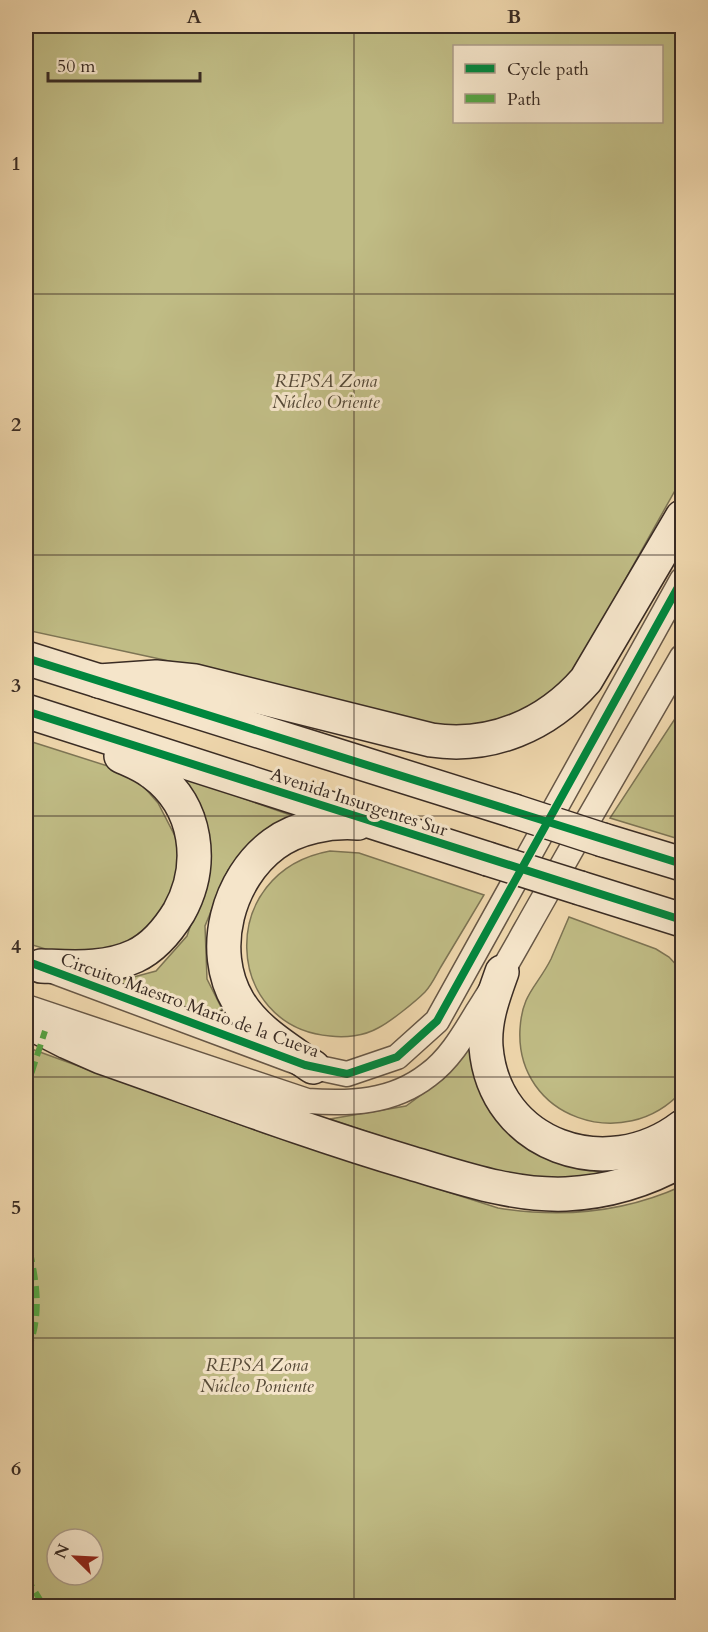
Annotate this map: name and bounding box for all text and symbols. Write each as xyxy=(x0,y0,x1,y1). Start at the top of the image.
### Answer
text: A xyxy=(186,3,202,30)
text: B xyxy=(507,3,521,30)
scale bar xyxy=(48,45,200,83)
legend xyxy=(453,45,663,123)
text: 50 m xyxy=(57,54,96,79)
text: Cycle path xyxy=(507,57,589,82)
text: Path xyxy=(507,87,541,112)
text: 1 xyxy=(11,150,21,177)
park label: REPSA Zona Núcleo Oriente xyxy=(272,369,381,415)
text: 2 xyxy=(11,411,21,438)
text: 3 xyxy=(11,672,21,699)
street label: Avenida Insurgentes Sur xyxy=(267,762,451,843)
text: 4 xyxy=(11,933,21,960)
street label: Circuito Maestro Mario de la Cueva xyxy=(57,947,323,1064)
text: 5 xyxy=(11,1194,21,1221)
park label: REPSA Zona Núcleo Poniente xyxy=(200,1353,315,1399)
text: 6 xyxy=(11,1455,21,1482)
north arrow xyxy=(45,1527,105,1587)
text: N xyxy=(49,1540,75,1562)

